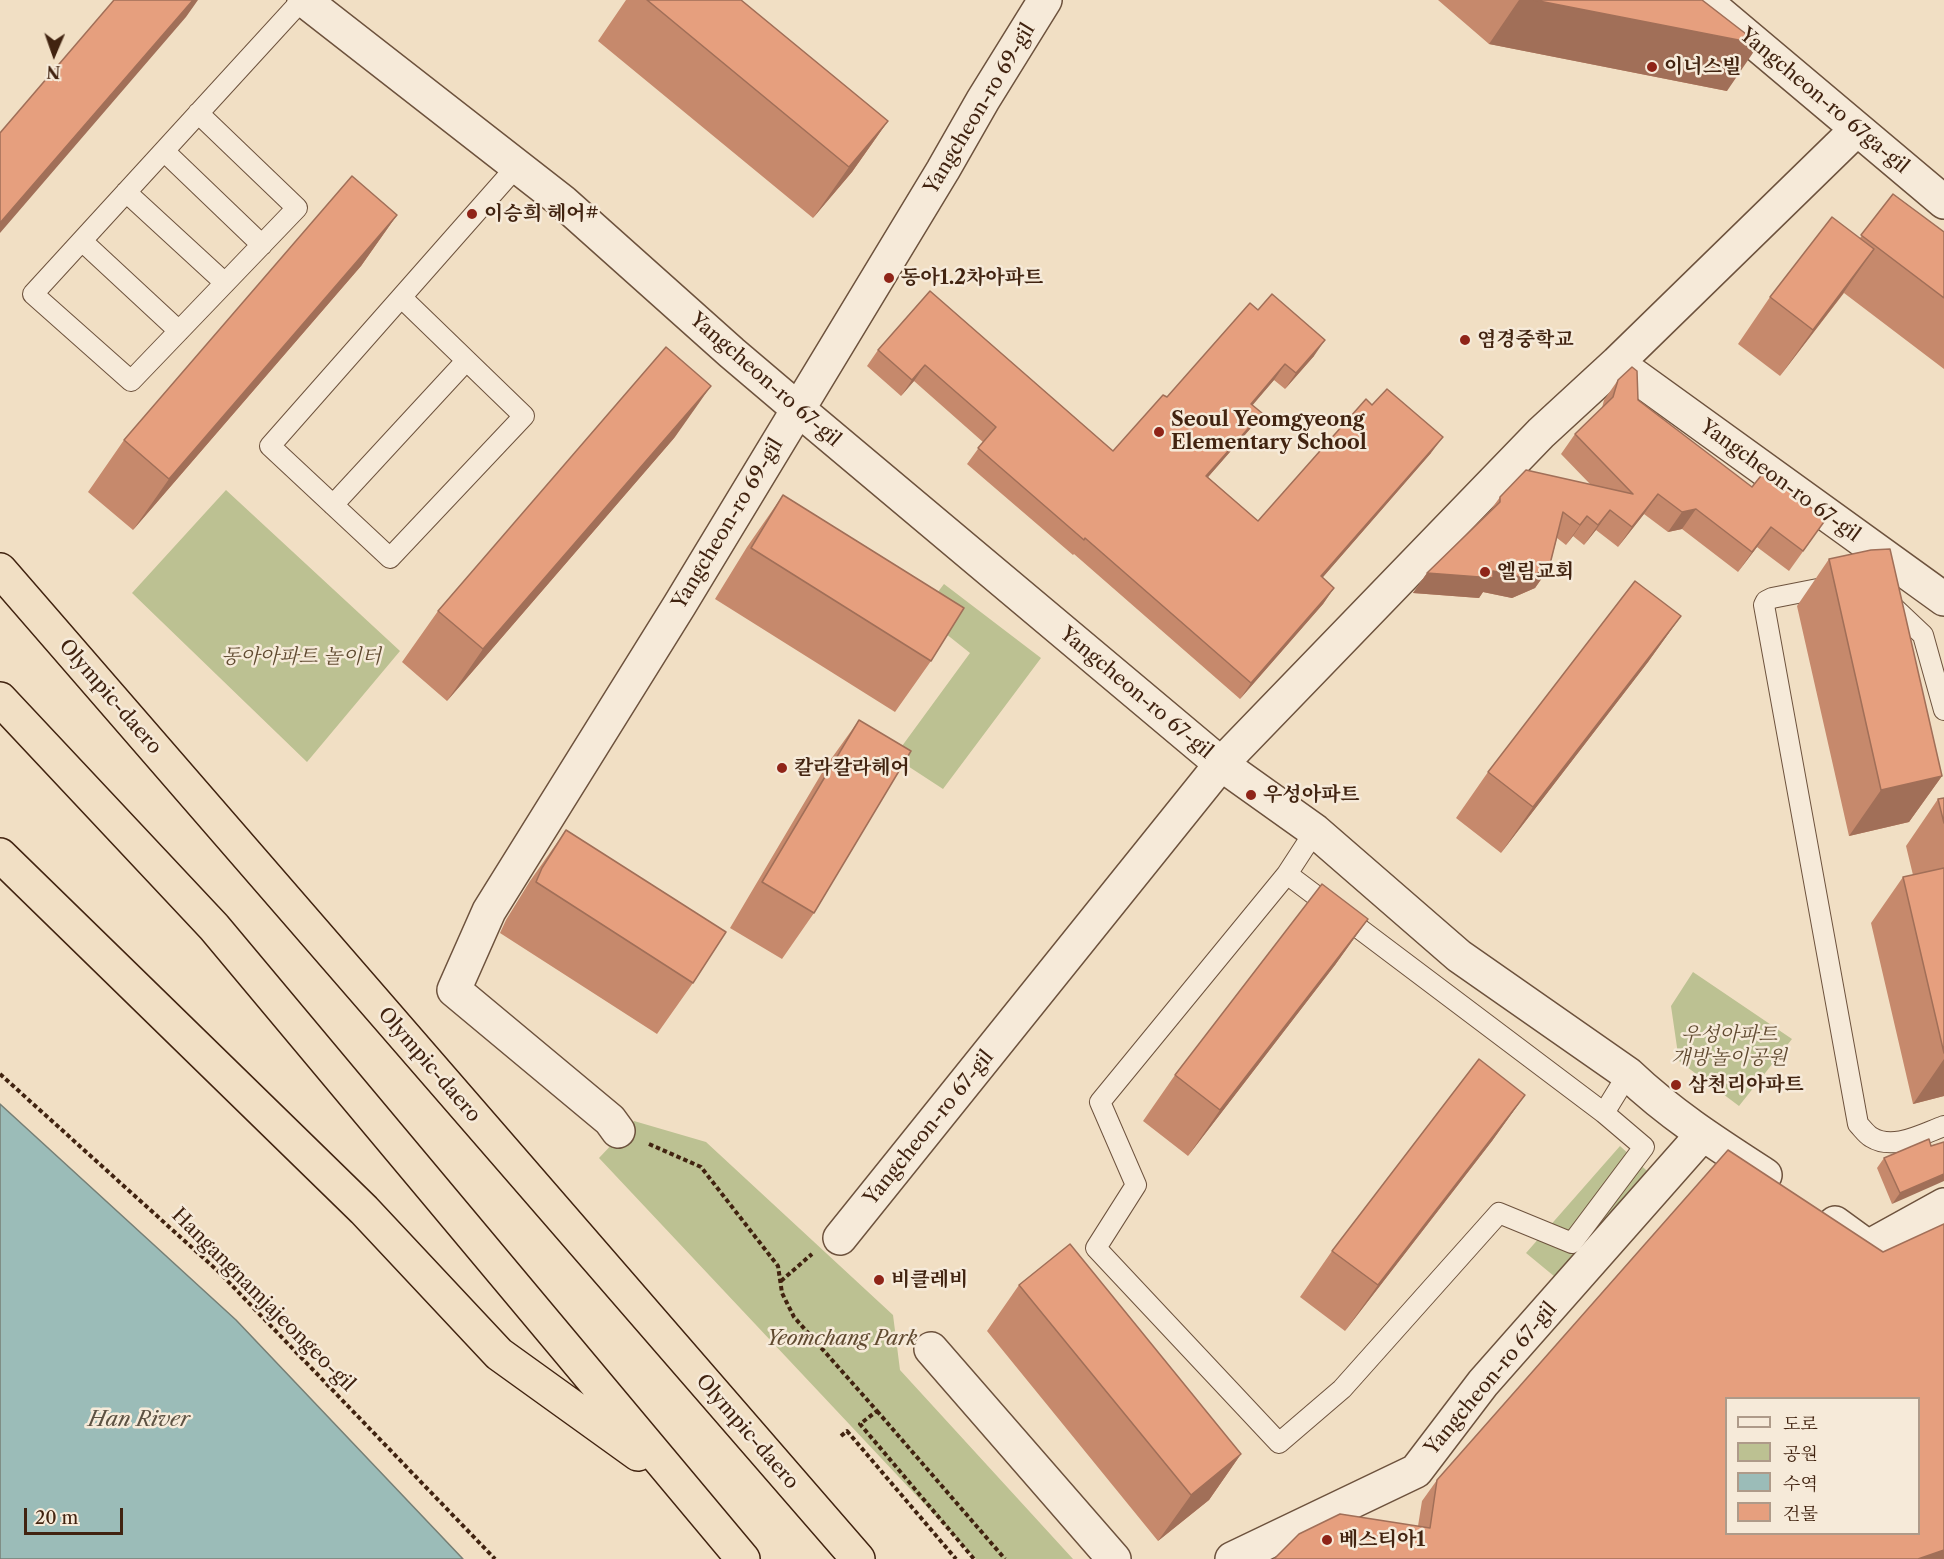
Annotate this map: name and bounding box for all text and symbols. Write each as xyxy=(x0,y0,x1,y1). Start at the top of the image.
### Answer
street label: Yangcheon-ro 69-gil xyxy=(920,19,1040,199)
street label: Yangcheon-ro 67ga-gil xyxy=(1734,23,1914,179)
north arrow xyxy=(24,24,84,84)
place label: 이너스빌 xyxy=(1664,55,1741,79)
marker: 이너스빌 xyxy=(1645,60,1659,74)
text: N xyxy=(46,62,61,82)
place label: 이승희 헤어# xyxy=(484,202,599,226)
marker: 이승희 헤어# xyxy=(465,207,479,221)
place label: 동아1.2차아파트 xyxy=(901,266,1043,290)
marker: 동아1.2차아파트 xyxy=(882,271,896,285)
street label: Yangcheon-ro 67-gil xyxy=(685,308,845,452)
place label: 염경중학교 xyxy=(1477,328,1574,352)
marker: 염경중학교 xyxy=(1458,333,1472,347)
place label: Seoul Yeomgyeong Elementary School xyxy=(1171,408,1367,455)
street label: Yangcheon-ro 67-gil xyxy=(1695,415,1865,547)
marker: Seoul Yeomgyeong Elementary School xyxy=(1152,425,1166,439)
street label: Yangcheon-ro 69-gil xyxy=(668,434,788,614)
place label: 엘림교회 xyxy=(1497,560,1574,584)
marker: 엘림교회 xyxy=(1478,565,1492,579)
street label: Yangcheon-ro 67-gil xyxy=(1055,622,1217,764)
street label: Olympic-daero xyxy=(54,635,166,759)
park label: 동아아파트 놀이터 xyxy=(221,645,381,669)
place label: 칼라칼라헤어 xyxy=(794,756,910,780)
marker: 칼라칼라헤어 xyxy=(775,761,789,775)
place label: 우성아파트 xyxy=(1263,783,1360,807)
marker: 우성아파트 xyxy=(1244,788,1258,802)
street label: Olympic-daero xyxy=(373,1003,485,1127)
park label: 우성아파트 개방놀이공원 xyxy=(1671,1023,1787,1070)
street label: Yangcheon-ro 67-gil xyxy=(859,1046,999,1210)
place label: 삼천리아파트 xyxy=(1688,1073,1804,1097)
marker: 삼천리아파트 xyxy=(1669,1078,1683,1092)
street label: Hangangnamjajeongeo-gil xyxy=(166,1203,360,1397)
place label: 비클레비 xyxy=(891,1268,968,1292)
marker: 비클레비 xyxy=(872,1273,886,1287)
street label: Yangcheon-ro 67-gil xyxy=(1420,1298,1562,1460)
park label: Yeomchang Park xyxy=(767,1327,917,1351)
street label: Olympic-daero xyxy=(691,1370,803,1494)
legend xyxy=(1725,1397,1920,1535)
water label: Han River xyxy=(88,1407,190,1433)
text: 도로 xyxy=(1783,1413,1818,1435)
text: 공원 xyxy=(1783,1443,1818,1465)
text: 수역 xyxy=(1783,1473,1818,1495)
scale bar xyxy=(27,1496,126,1534)
text: 건물 xyxy=(1783,1503,1818,1525)
text: 20 m xyxy=(35,1507,78,1529)
place label: 베스티아1 xyxy=(1339,1528,1425,1552)
marker: 베스티아1 xyxy=(1320,1533,1334,1547)

